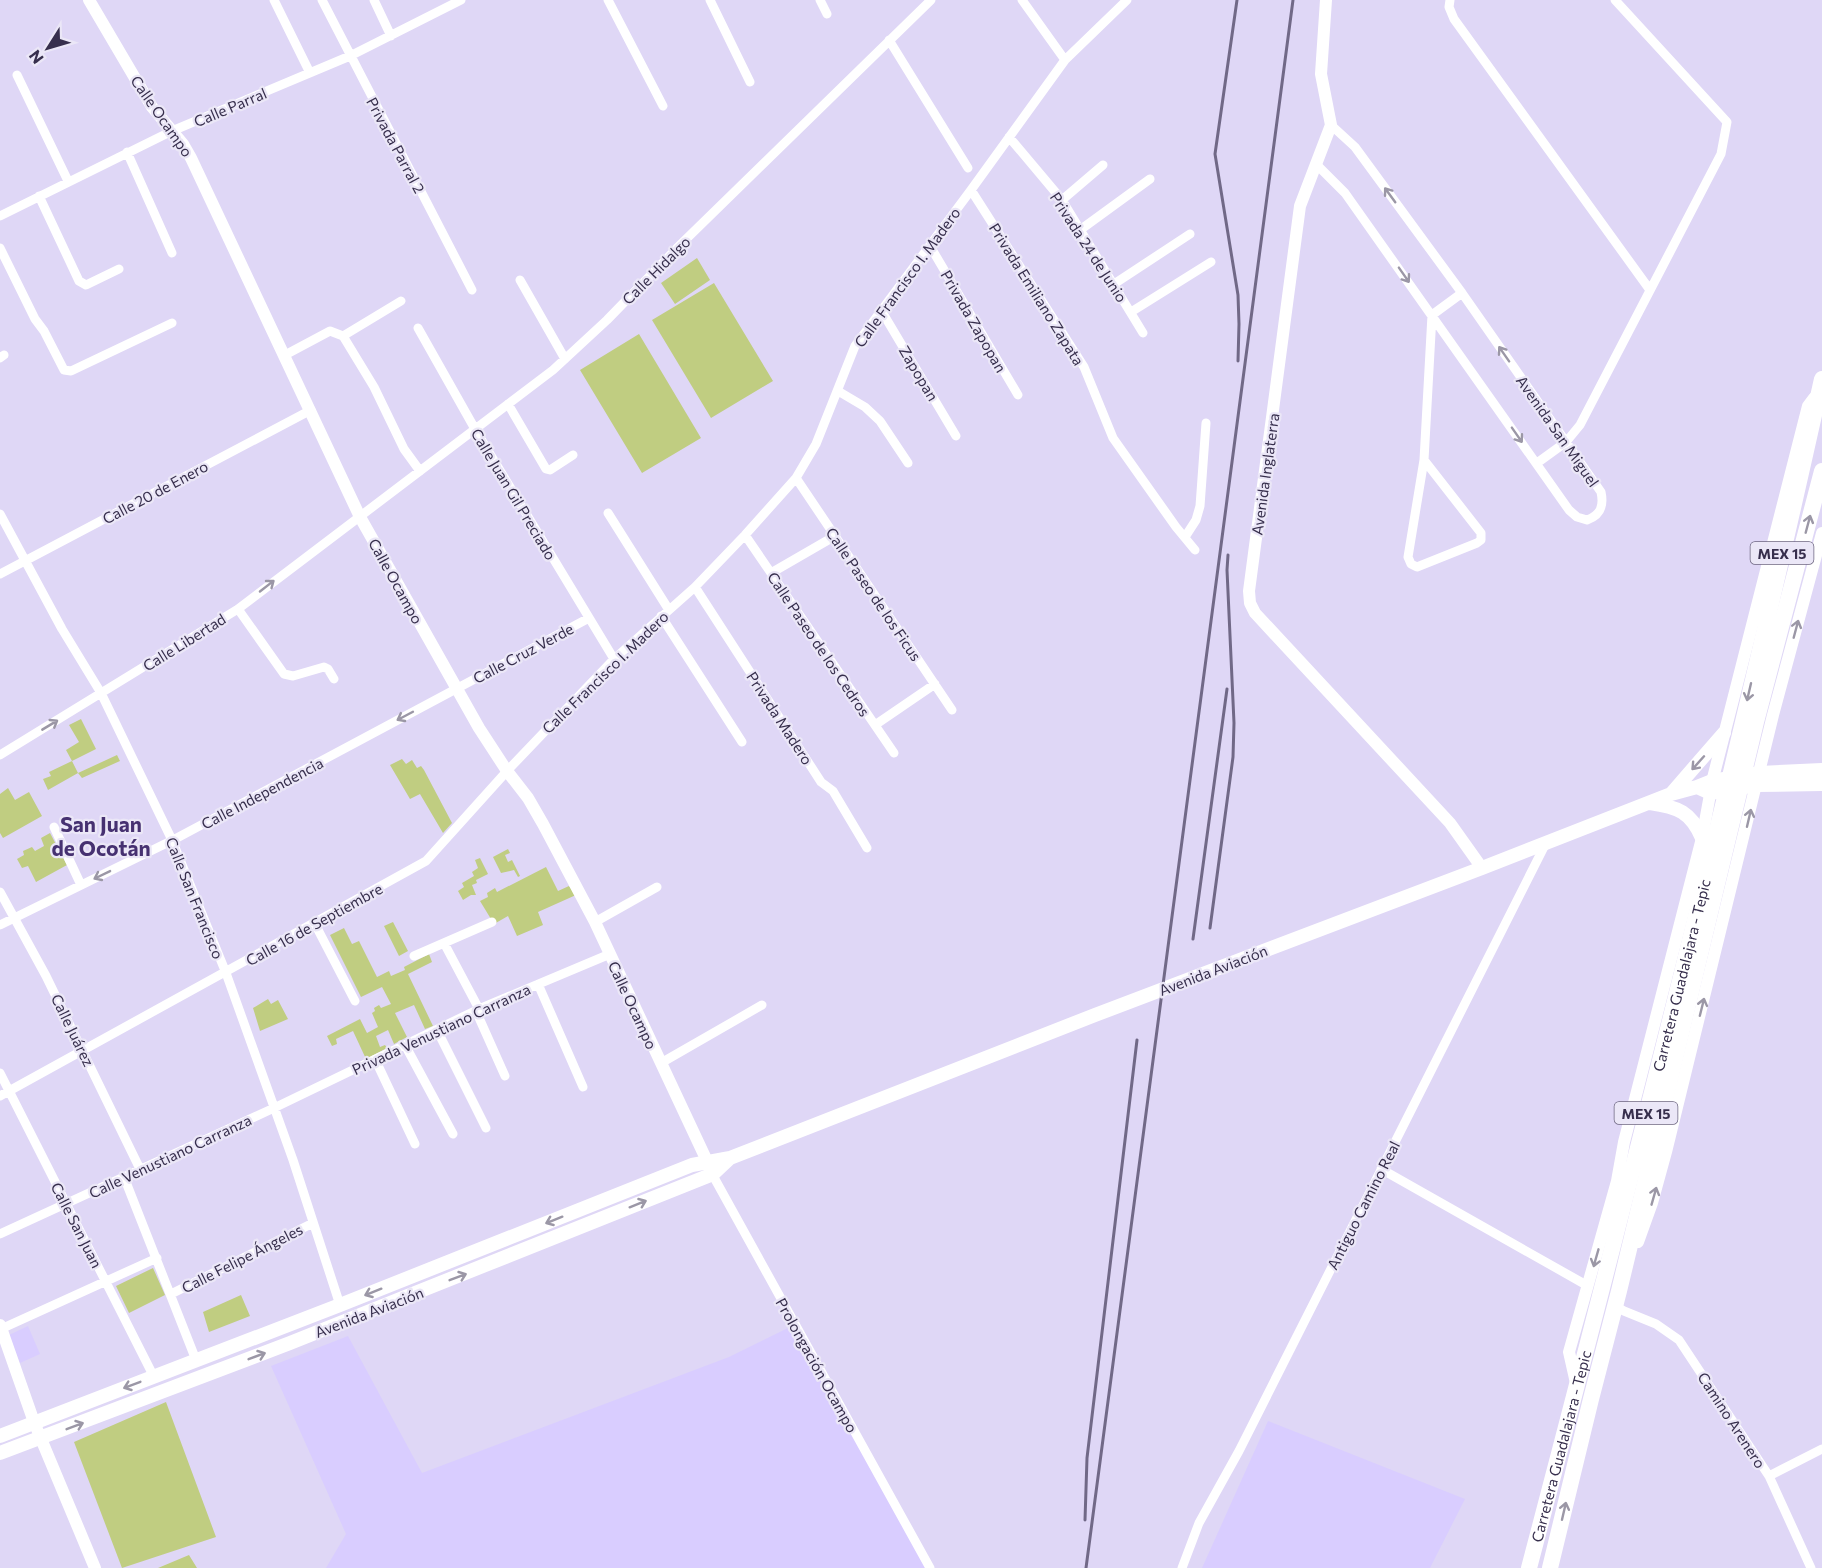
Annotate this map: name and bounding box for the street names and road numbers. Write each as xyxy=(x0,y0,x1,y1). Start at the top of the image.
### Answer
street label: Calle Ocampo xyxy=(127,72,197,160)
street label: Calle Parral xyxy=(191,84,269,130)
street label: Privada Parral 2 xyxy=(363,94,429,196)
street label: Privada 24 de Junio xyxy=(1047,189,1131,305)
street label: Calle Francisco I. Madero xyxy=(850,204,964,350)
street label: Privada Emiliano Zapata xyxy=(986,219,1088,369)
street label: Calle Hidalgo xyxy=(618,232,694,308)
street label: Privada Zapopan xyxy=(937,267,1011,375)
street label: Zapopan xyxy=(896,342,942,404)
street label: Avenida San Miguel xyxy=(1513,372,1603,490)
street label: Avenida Inglaterra xyxy=(1248,412,1282,536)
street label: Calle Juan Gil Preciado xyxy=(468,425,560,563)
street label: Calle 20 de Enero xyxy=(99,457,211,527)
street label: Calle Paseo de los Ficus xyxy=(823,524,926,664)
street label: Calle Ocampo xyxy=(365,535,427,627)
road number: MEX 15 xyxy=(1750,542,1814,564)
street label: Calle Paseo de los Cedros xyxy=(764,568,874,720)
street label: Calle Francisco I. Madero xyxy=(538,607,672,737)
street label: Calle Libertad xyxy=(139,609,229,675)
street label: Calle Cruz Verde xyxy=(470,619,576,687)
street label: Privada Madero xyxy=(743,668,817,768)
street label: Calle Independencia xyxy=(198,753,326,833)
street label: Calle San Francisco xyxy=(162,834,228,962)
street label: Carretera Guadalajara - Tepic xyxy=(1649,877,1714,1073)
street label: Calle 16 de Septiembre xyxy=(243,879,386,969)
street label: Avenida Aviación xyxy=(1156,941,1270,999)
street label: Calle Ocampo xyxy=(605,958,661,1052)
street label: Privada Venustiano Carranza xyxy=(349,980,533,1078)
street label: Calle Juárez xyxy=(48,991,98,1069)
road number: MEX 15 xyxy=(1614,1102,1678,1124)
street label: Calle Venustiano Carranza xyxy=(86,1110,254,1202)
street label: Antiguo Camino Real xyxy=(1323,1138,1403,1272)
street label: Calle San Juan xyxy=(48,1179,106,1271)
street label: Calle Felipe Ángeles xyxy=(178,1219,306,1296)
street label: Avenida Aviación xyxy=(312,1283,426,1341)
street label: Prolongación Ocampo xyxy=(772,1294,862,1436)
street label: Carretera Guadalajara - Tepic xyxy=(1527,1348,1595,1544)
street label: Camino Arenero xyxy=(1694,1369,1770,1471)

